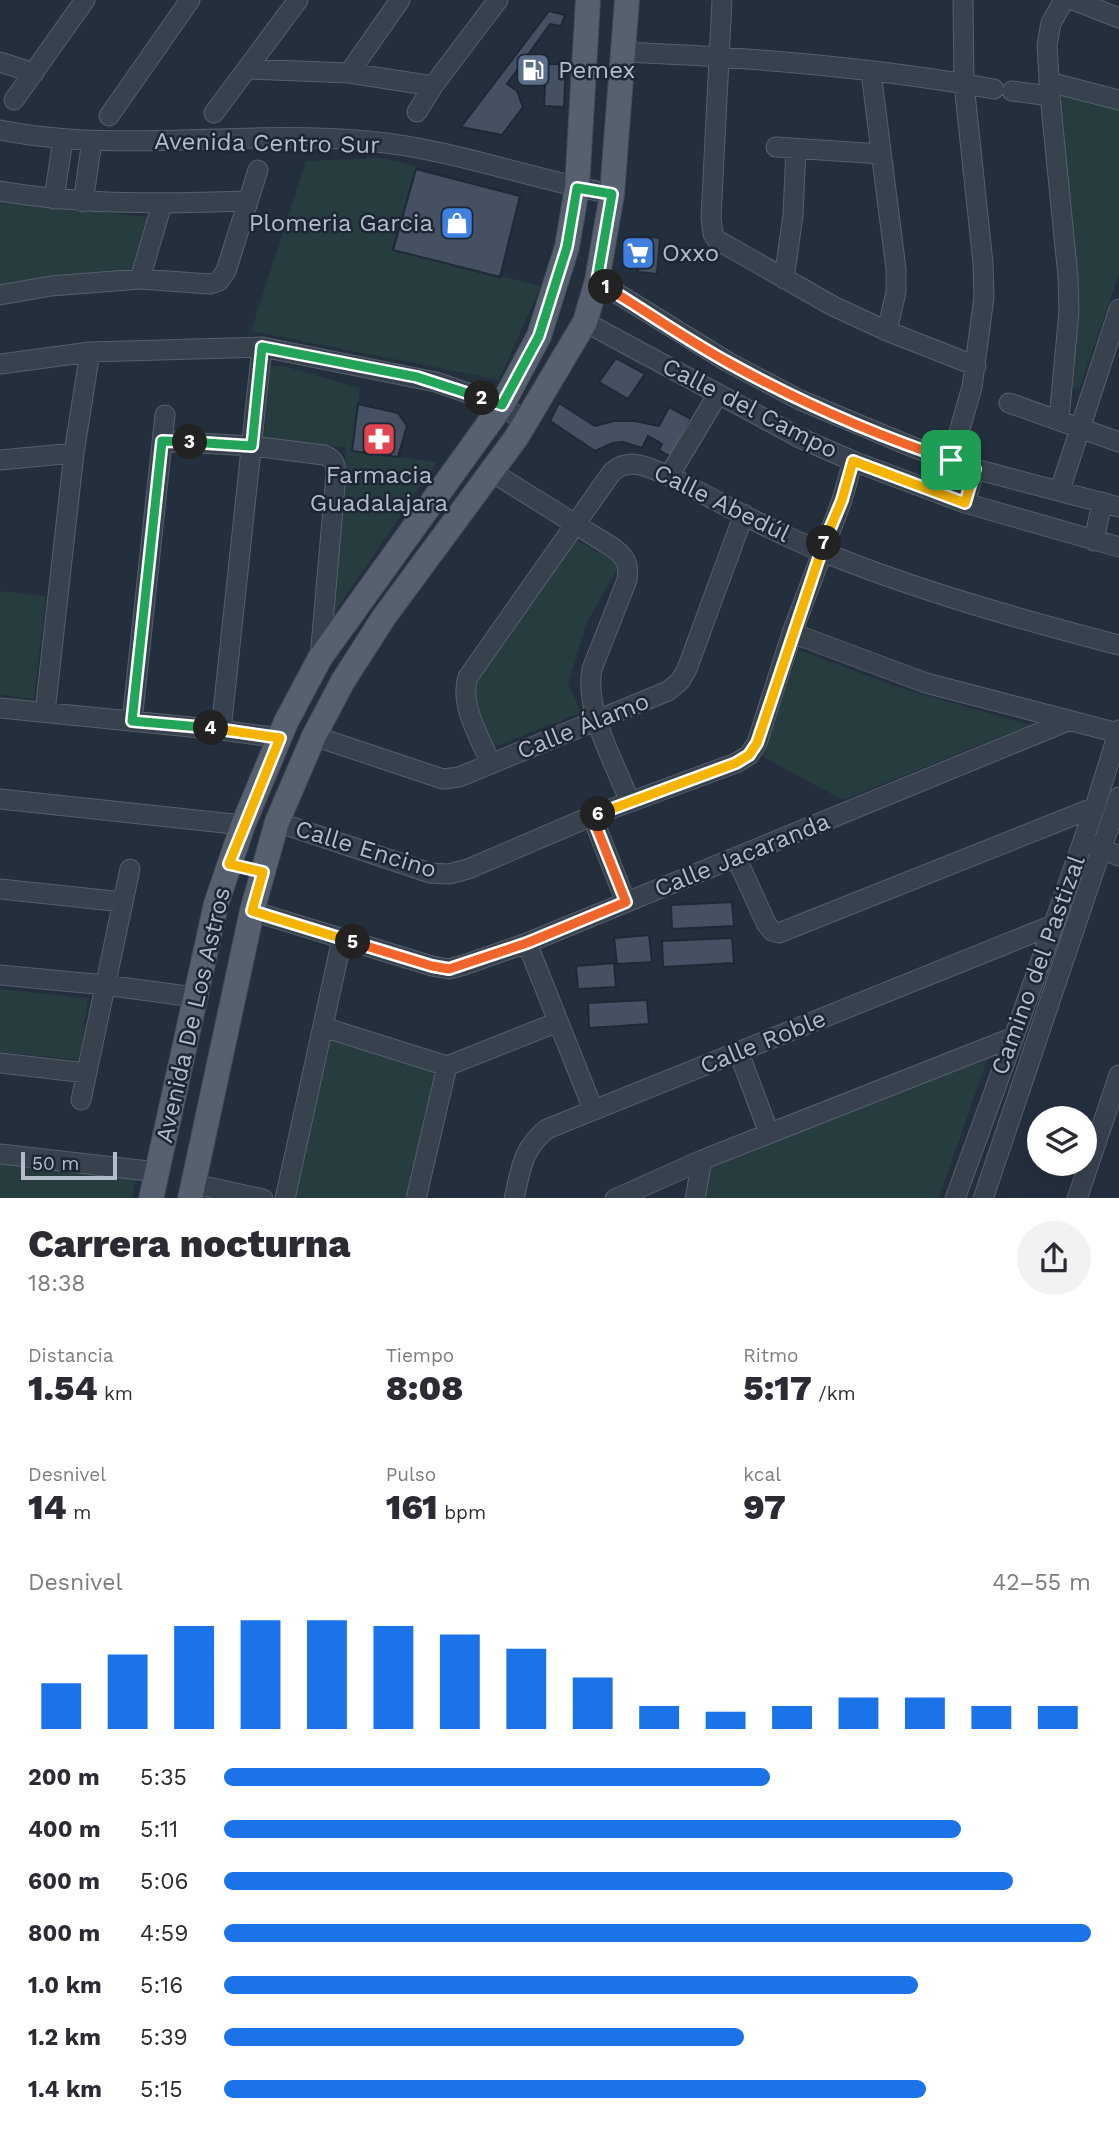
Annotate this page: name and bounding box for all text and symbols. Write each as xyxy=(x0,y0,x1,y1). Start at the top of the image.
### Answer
fuel station icon: Pemex xyxy=(514,51,552,89)
place label: Pemex xyxy=(558,56,635,84)
street label: Avenida Centro Sur xyxy=(154,127,380,159)
shop icon: Plomeria Garcia xyxy=(438,204,476,242)
place label: Plomeria Garcia xyxy=(249,209,433,237)
supermarket icon: Oxxo xyxy=(619,234,657,272)
place label: Oxxo xyxy=(662,239,719,267)
pin: 1 xyxy=(588,270,624,304)
text: 1 xyxy=(601,275,610,298)
street label: Calle del Campo xyxy=(658,352,842,464)
pin: 2 xyxy=(464,380,500,416)
text: 2 xyxy=(476,386,487,409)
pharmacy icon: Farmacia Guadalajara xyxy=(360,420,398,458)
pin: 3 xyxy=(172,424,208,460)
text: 3 xyxy=(184,430,195,453)
pin xyxy=(921,430,981,490)
icon: arrive xyxy=(932,441,970,479)
street label: Calle Abedúl xyxy=(649,458,795,548)
place label: Farmacia Guadalajara xyxy=(310,461,448,517)
pin: 7 xyxy=(806,526,842,560)
text: 7 xyxy=(818,531,829,554)
street label: Calle Álamo xyxy=(513,687,653,765)
pin: 4 xyxy=(194,710,228,746)
text: 4 xyxy=(204,716,217,739)
pin: 6 xyxy=(580,796,616,832)
text: 6 xyxy=(592,802,603,825)
street label: Calle Jacaranda xyxy=(650,807,834,903)
street label: Calle Encino xyxy=(292,814,440,884)
street label: Camino del Pastizal xyxy=(985,851,1091,1079)
street label: Avenida De Los Astros xyxy=(150,885,236,1145)
pin: 5 xyxy=(336,925,370,960)
text: 5 xyxy=(347,930,358,953)
street label: Calle Roble xyxy=(696,1004,830,1080)
map controls xyxy=(1027,1106,1097,1176)
button: layers xyxy=(1027,1106,1097,1176)
scale bar xyxy=(21,1150,117,1181)
text: 50 m xyxy=(32,1152,79,1175)
button: share xyxy=(1017,1221,1091,1295)
text: Carrera nocturna xyxy=(28,1222,350,1266)
text: 18:38 xyxy=(28,1270,86,1297)
text: Distancia xyxy=(28,1344,114,1367)
text: Tiempo xyxy=(386,1344,454,1367)
text: Ritmo xyxy=(743,1344,798,1367)
text: 1.54 xyxy=(28,1367,98,1409)
text: 8:08 xyxy=(386,1367,463,1409)
text: 5:17 xyxy=(743,1367,812,1409)
text: km xyxy=(98,1382,133,1405)
text: /km xyxy=(812,1382,856,1405)
text: Desnivel xyxy=(28,1463,106,1486)
text: Pulso xyxy=(386,1463,436,1486)
text: kcal xyxy=(743,1463,781,1486)
text: 14 xyxy=(28,1486,67,1528)
text: 161 xyxy=(386,1486,438,1528)
text: 97 xyxy=(743,1486,786,1528)
text: m xyxy=(67,1501,91,1524)
text: bpm xyxy=(438,1501,486,1524)
text: Desnivel xyxy=(28,1569,123,1596)
text: 42–55 m xyxy=(992,1569,1091,1596)
text: 200 m xyxy=(28,1764,100,1791)
text: 5:35 xyxy=(140,1764,187,1791)
text: 400 m xyxy=(28,1816,101,1843)
text: 5:11 xyxy=(140,1816,178,1843)
text: 600 m xyxy=(28,1868,100,1895)
text: 5:06 xyxy=(140,1868,188,1895)
text: 800 m xyxy=(28,1920,100,1947)
text: 4:59 xyxy=(140,1920,188,1947)
text: 1.0 km xyxy=(28,1972,102,1999)
text: 5:16 xyxy=(140,1972,183,1999)
text: 1.2 km xyxy=(28,2024,101,2051)
text: 5:39 xyxy=(140,2024,188,2051)
text: 1.4 km xyxy=(28,2076,102,2103)
text: 5:15 xyxy=(140,2076,183,2103)

